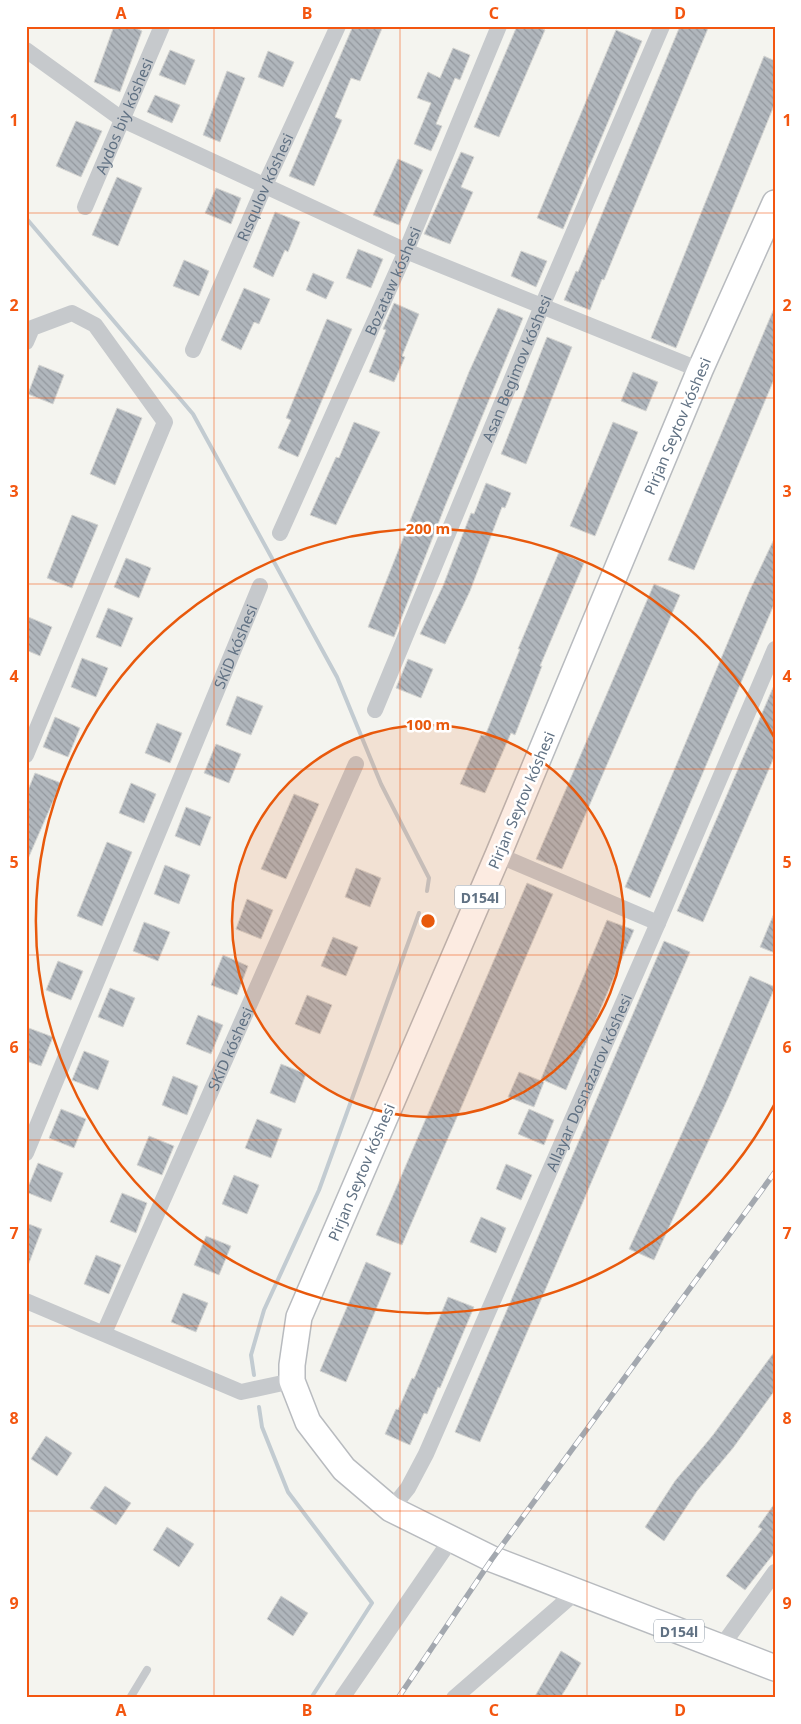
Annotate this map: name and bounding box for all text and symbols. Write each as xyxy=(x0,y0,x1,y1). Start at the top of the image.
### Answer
text: A xyxy=(115,2,127,24)
text: B xyxy=(302,2,312,24)
text: C xyxy=(489,2,499,24)
text: D xyxy=(674,2,686,24)
street label: Aydos biy kóshesi xyxy=(90,55,157,177)
text: 1 xyxy=(9,109,19,131)
text: 1 xyxy=(782,109,792,131)
street label: Rısqulov kóshesi xyxy=(232,130,297,244)
street label: Bozataw kóshesi xyxy=(360,224,425,338)
street label: Asan Begimov kóshesi xyxy=(477,292,556,445)
text: 2 xyxy=(9,294,19,316)
text: 2 xyxy=(782,294,792,316)
street label: Pirjan Seytov kóshesi xyxy=(639,354,715,498)
text: 3 xyxy=(9,480,19,502)
text: 3 xyxy=(782,480,792,502)
text: 200 m xyxy=(406,518,450,538)
street label: SKiD kóshesi xyxy=(209,601,261,692)
text: 4 xyxy=(9,665,19,687)
text: 4 xyxy=(782,665,792,687)
text: 100 m xyxy=(406,714,450,734)
street label: Pirjan Seytov kóshesi xyxy=(483,728,559,872)
text: 5 xyxy=(9,851,19,873)
text: 5 xyxy=(782,851,792,873)
road number: D154l xyxy=(455,886,505,909)
centre of rings xyxy=(419,912,437,930)
street label: Allayar Dosnazarov kóshesi xyxy=(541,991,636,1174)
street label: SKiD kóshesi xyxy=(203,1004,257,1094)
text: 6 xyxy=(9,1036,19,1058)
text: 6 xyxy=(782,1036,792,1058)
street label: Pirjan Seytov kóshesi xyxy=(323,1100,399,1244)
text: 7 xyxy=(9,1222,19,1244)
text: 7 xyxy=(782,1222,792,1244)
text: 8 xyxy=(9,1407,19,1429)
text: 8 xyxy=(782,1407,792,1429)
text: 9 xyxy=(9,1592,19,1614)
text: 9 xyxy=(782,1592,792,1614)
road number: D154l xyxy=(654,1620,704,1642)
text: A xyxy=(115,1699,127,1721)
text: B xyxy=(302,1699,312,1721)
text: C xyxy=(489,1699,499,1721)
text: D xyxy=(674,1699,686,1721)

